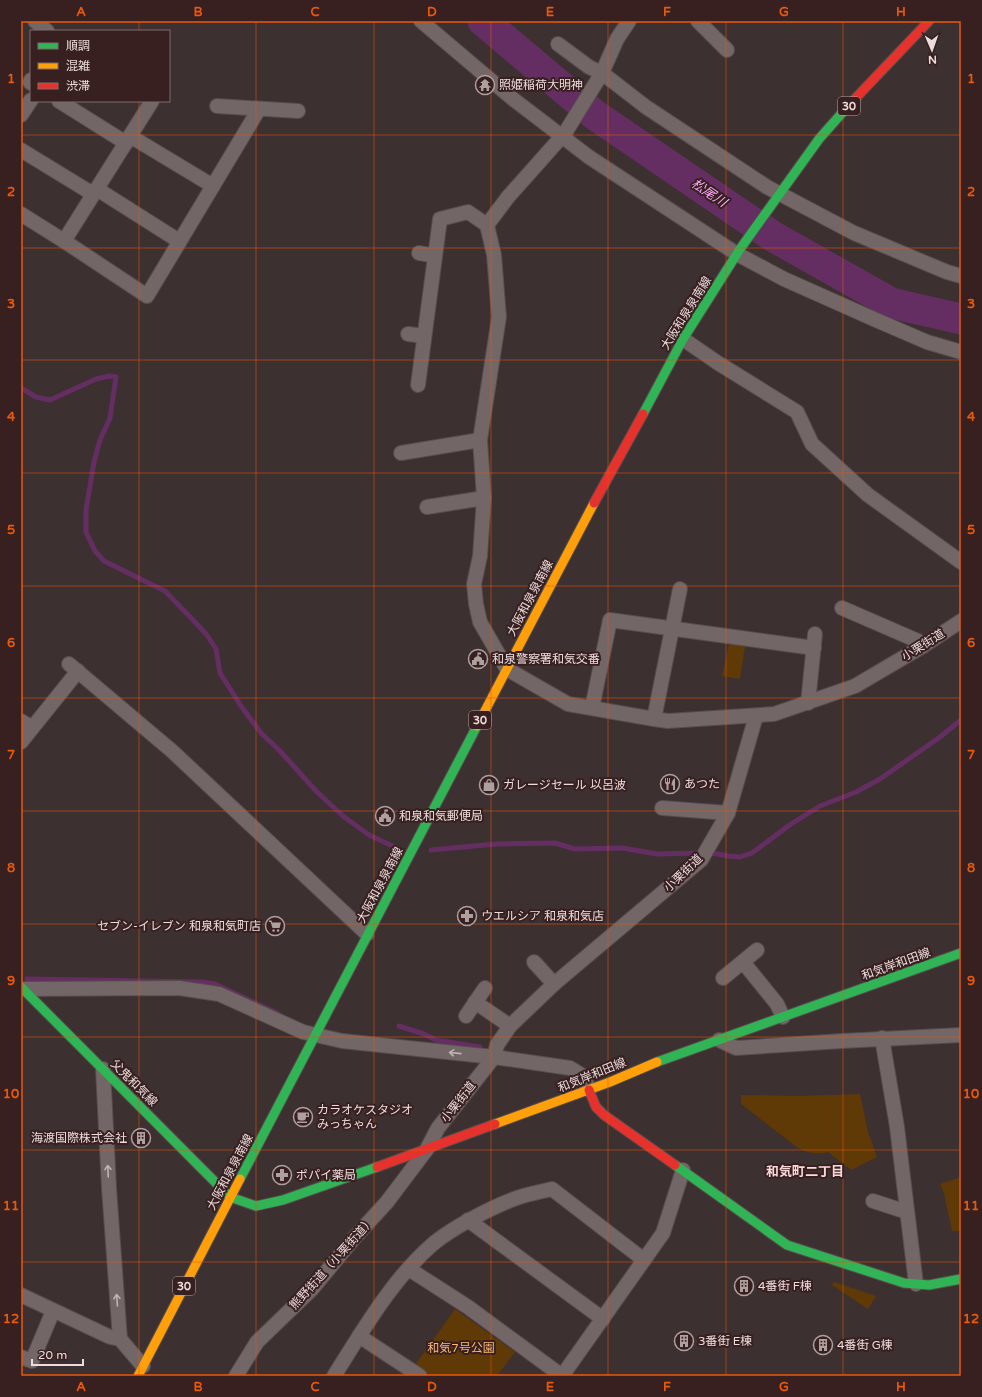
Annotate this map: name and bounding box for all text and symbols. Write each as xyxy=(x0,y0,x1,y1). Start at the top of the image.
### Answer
text: A xyxy=(76,4,86,20)
text: B xyxy=(193,4,203,20)
text: C xyxy=(310,4,320,20)
text: D xyxy=(427,4,437,20)
text: E xyxy=(546,4,554,20)
text: F xyxy=(663,4,671,20)
text: G xyxy=(779,4,789,20)
text: H xyxy=(896,4,906,20)
legend xyxy=(30,30,170,102)
north arrow xyxy=(912,30,952,70)
text: 順調 xyxy=(66,39,90,53)
text: N xyxy=(928,53,937,66)
text: 混雑 xyxy=(66,59,90,73)
text: 1 xyxy=(7,71,15,87)
text: 1 xyxy=(967,71,975,87)
temple icon: 照姫稲荷大明神 xyxy=(474,74,496,96)
place label: 照姫稲荷大明神 xyxy=(499,78,583,92)
text: 渋滞 xyxy=(66,79,90,93)
road number: 30 xyxy=(838,97,860,115)
water label: 松尾川 xyxy=(688,175,731,212)
text: 2 xyxy=(7,184,15,200)
text: 2 xyxy=(967,184,975,200)
street label: 大阪和泉泉南線 xyxy=(658,274,714,352)
text: 3 xyxy=(7,296,15,312)
text: 3 xyxy=(967,296,975,312)
text: 4 xyxy=(7,409,16,425)
text: 4 xyxy=(967,409,976,425)
text: 5 xyxy=(7,522,15,538)
text: 5 xyxy=(967,522,975,538)
street label: 大阪和泉泉南線 xyxy=(504,558,556,638)
street label: 小栗街道 xyxy=(899,626,947,664)
text: 6 xyxy=(7,635,15,651)
text: 6 xyxy=(967,635,975,651)
public building icon: 和泉警察署和気交番 xyxy=(467,648,489,670)
place label: 和泉警察署和気交番 xyxy=(492,652,600,666)
road number: 30 xyxy=(469,711,491,729)
text: 7 xyxy=(7,747,15,763)
text: 7 xyxy=(967,747,975,763)
restaurant icon: あつた xyxy=(659,773,681,795)
shop icon: ガレージセール 以呂波 xyxy=(478,774,500,796)
place label: あつた xyxy=(684,777,720,791)
place label: ガレージセール 以呂波 xyxy=(503,778,626,792)
public building icon: 和泉和気郵便局 xyxy=(374,805,396,827)
place label: 和泉和気郵便局 xyxy=(399,809,483,823)
street label: 大阪和泉泉南線 xyxy=(354,845,406,925)
street label: 小栗街道 xyxy=(661,851,705,895)
text: 8 xyxy=(7,860,15,876)
text: 8 xyxy=(967,860,975,876)
pharmacy icon: ウエルシア 和泉和気店 xyxy=(456,905,478,927)
place label: ウエルシア 和泉和気店 xyxy=(481,909,604,923)
supermarket icon: セブン-イレブン 和泉和気町店 xyxy=(264,915,286,937)
place label: セブン-イレブン 和泉和気町店 xyxy=(97,919,261,933)
street label: 和気岸和田線 xyxy=(860,945,932,983)
text: 9 xyxy=(7,973,15,989)
text: 9 xyxy=(967,973,975,989)
one-way arrow xyxy=(449,1049,462,1057)
street label: 和気岸和田線 xyxy=(556,1055,628,1095)
street label: 父鬼和気線 xyxy=(108,1057,160,1109)
street label: 小栗街道 xyxy=(438,1079,478,1125)
text: 10 xyxy=(3,1086,19,1102)
text: 10 xyxy=(963,1086,979,1102)
place label: カラオケスタジオ みっちゃん xyxy=(317,1103,413,1131)
cafe icon: カラオケスタジオ みっちゃん xyxy=(292,1106,314,1128)
building icon: 海渡国際株式会社 xyxy=(130,1127,152,1149)
place label: 海渡国際株式会社 xyxy=(31,1131,127,1145)
street label: 大阪和泉泉南線 xyxy=(204,1132,256,1212)
pharmacy icon: ポパイ薬局 xyxy=(271,1164,293,1186)
district label: 和気町二丁目 xyxy=(766,1164,844,1180)
one-way arrow xyxy=(105,1165,112,1178)
place label: ポパイ薬局 xyxy=(296,1168,356,1182)
text: 11 xyxy=(3,1198,19,1214)
text: 11 xyxy=(963,1198,979,1214)
street label: 熊野街道（小栗街道） xyxy=(287,1214,377,1312)
building icon: 4番街 F棟 xyxy=(733,1275,755,1297)
road number: 30 xyxy=(173,1277,195,1295)
place label: 4番街 F棟 xyxy=(758,1279,812,1293)
one-way arrow xyxy=(114,1294,121,1307)
text: 12 xyxy=(3,1311,19,1327)
text: 12 xyxy=(963,1311,979,1327)
building icon: 3番街 E棟 xyxy=(673,1330,695,1352)
place label: 3番街 E棟 xyxy=(698,1334,752,1348)
building icon: 4番街 G棟 xyxy=(812,1334,834,1356)
place label: 4番街 G棟 xyxy=(837,1338,893,1352)
scale bar xyxy=(32,1341,83,1367)
park label: 和気7号公園 xyxy=(427,1341,495,1355)
text: 20 m xyxy=(38,1348,67,1362)
text: A xyxy=(76,1379,86,1395)
text: B xyxy=(193,1379,203,1395)
text: C xyxy=(310,1379,320,1395)
text: D xyxy=(427,1379,437,1395)
text: E xyxy=(546,1379,554,1395)
text: F xyxy=(663,1379,671,1395)
text: G xyxy=(779,1379,789,1395)
text: H xyxy=(896,1379,906,1395)

